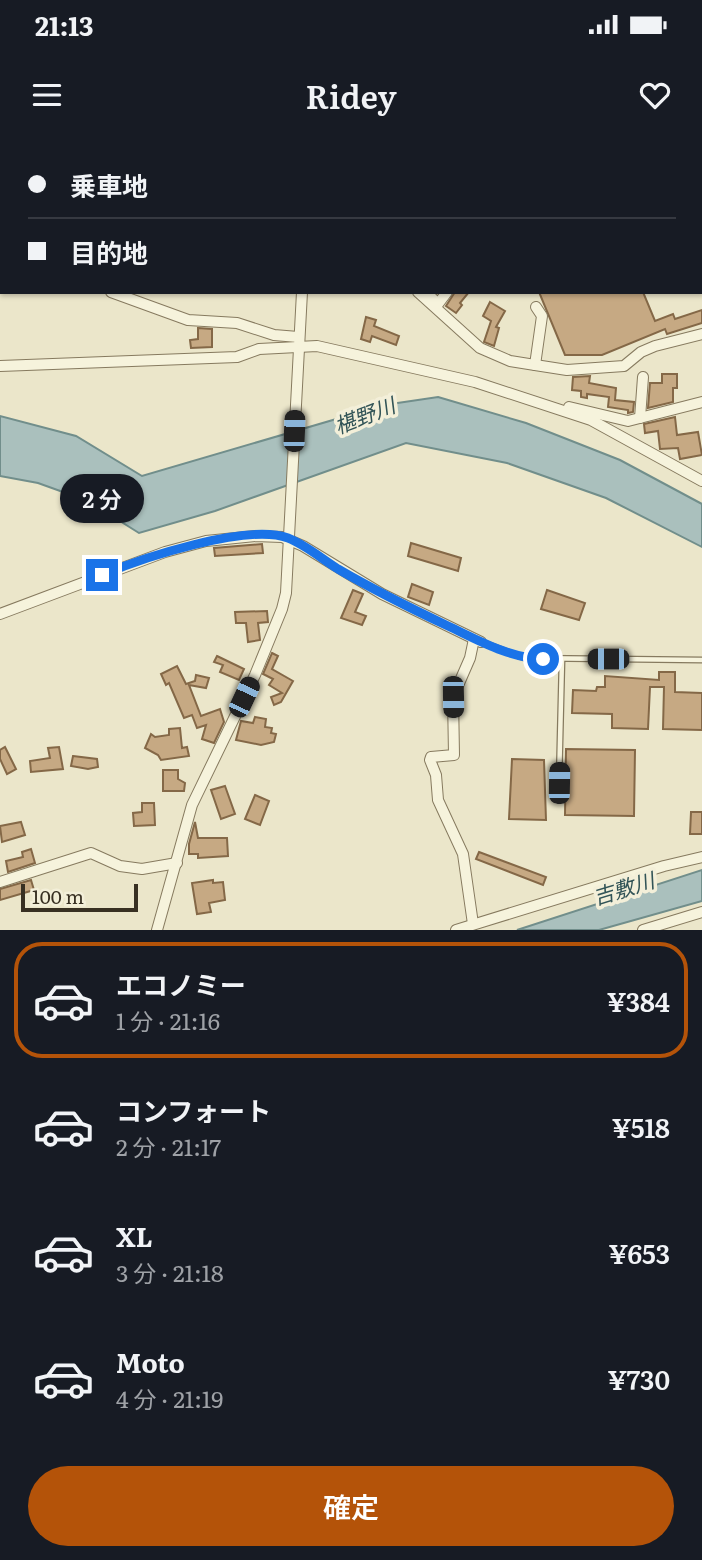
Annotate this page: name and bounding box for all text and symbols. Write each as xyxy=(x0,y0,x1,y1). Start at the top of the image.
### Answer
text: 21:13 xyxy=(35,5,94,44)
text: Ridey xyxy=(305,71,397,119)
icon: menu xyxy=(28,76,66,114)
icon: heart xyxy=(636,76,674,114)
text: 乗車地 xyxy=(70,165,148,204)
text: 目的地 xyxy=(70,232,148,271)
water label: 椹野川 xyxy=(329,388,401,440)
car xyxy=(283,410,306,452)
callout: 2 分 xyxy=(60,474,144,522)
text: 2 分 xyxy=(82,481,122,515)
route end xyxy=(86,559,118,591)
route start xyxy=(527,643,559,675)
car xyxy=(588,649,630,670)
car xyxy=(226,674,263,720)
car xyxy=(443,676,464,718)
car xyxy=(549,762,570,804)
water label: 吉敷川 xyxy=(588,862,660,911)
scale bar xyxy=(21,881,138,913)
text: 100 m xyxy=(32,882,84,910)
text: エコノミー xyxy=(116,964,246,1003)
icon: car xyxy=(32,969,95,1032)
text: ¥384 xyxy=(607,981,670,1020)
text: 1 分 · 21:16 xyxy=(116,1003,220,1037)
text: コンフォート xyxy=(116,1090,271,1129)
icon: car xyxy=(32,1095,95,1158)
text: ¥518 xyxy=(612,1107,670,1146)
text: 2 分 · 21:17 xyxy=(116,1129,221,1163)
text: XL xyxy=(116,1216,153,1255)
icon: car xyxy=(32,1221,95,1284)
text: ¥653 xyxy=(609,1233,670,1272)
text: 3 分 · 21:18 xyxy=(116,1255,224,1289)
text: Moto xyxy=(116,1342,185,1381)
icon: car xyxy=(32,1347,95,1410)
text: ¥730 xyxy=(608,1359,670,1398)
text: 4 分 · 21:19 xyxy=(116,1381,223,1415)
button: 確定 xyxy=(28,1466,674,1546)

